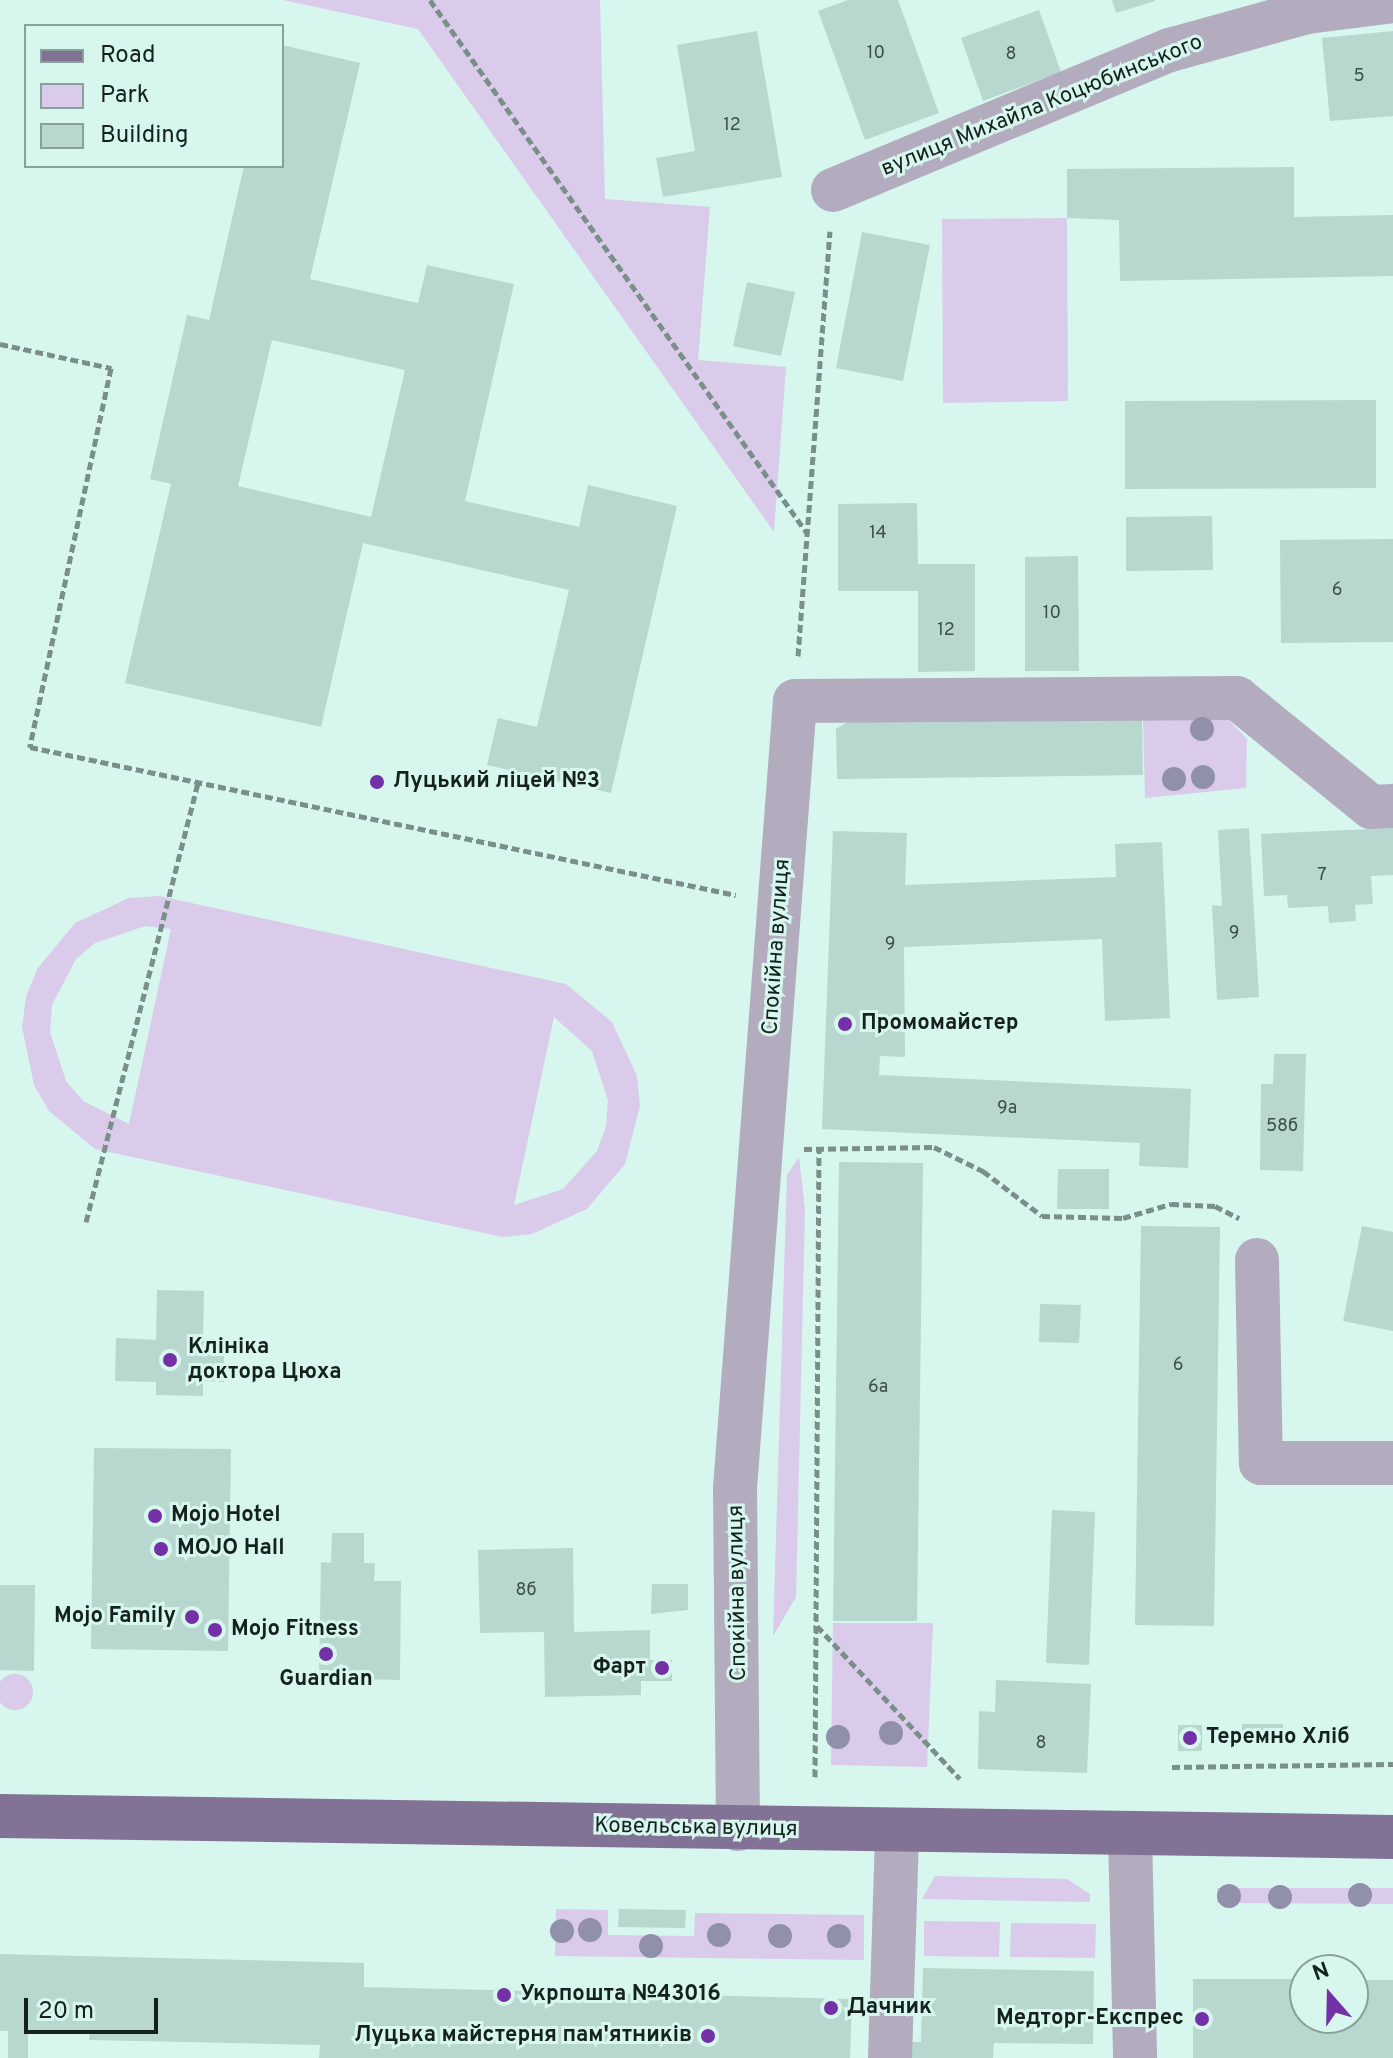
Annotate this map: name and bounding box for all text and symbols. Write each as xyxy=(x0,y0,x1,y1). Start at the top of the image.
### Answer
legend xyxy=(24,24,284,168)
street label: вулиця Михайла Коцюбинського xyxy=(877,29,1207,183)
text: Road xyxy=(100,41,156,71)
house number: 10 xyxy=(867,43,885,65)
house number: 8 xyxy=(1006,44,1016,66)
house number: 5 xyxy=(1353,66,1365,88)
text: Park xyxy=(100,81,150,111)
house number: 12 xyxy=(723,115,741,137)
text: Building xyxy=(100,121,189,151)
house number: 14 xyxy=(869,523,887,545)
house number: 6 xyxy=(1332,580,1342,602)
house number: 10 xyxy=(1043,603,1061,625)
house number: 12 xyxy=(937,620,955,642)
place label: Луцький ліцей №3 xyxy=(393,769,600,795)
marker: Луцький ліцей №3 xyxy=(368,773,386,791)
street label: Спокійна вулиця xyxy=(758,858,796,1036)
house number: 7 xyxy=(1317,865,1327,887)
house number: 9 xyxy=(1229,923,1239,945)
house number: 9 xyxy=(885,934,895,956)
place label: Промомайстер xyxy=(861,1011,1018,1037)
marker: Промомайстер xyxy=(836,1015,854,1033)
house number: 9а xyxy=(997,1098,1017,1120)
house number: 58б xyxy=(1266,1116,1298,1138)
place label: Клініка доктора Цюха xyxy=(188,1334,342,1386)
marker: Клініка доктора Цюха xyxy=(159,1349,181,1371)
house number: 6 xyxy=(1173,1355,1183,1377)
house number: 6а xyxy=(868,1377,888,1399)
place label: Mojo Hotel xyxy=(171,1503,281,1529)
street label: Спокійна вулиця xyxy=(723,1505,753,1681)
marker: Mojo Hotel xyxy=(146,1507,164,1525)
place label: MOJO Hall xyxy=(177,1536,285,1562)
marker: MOJO Hall xyxy=(152,1540,170,1558)
house number: 8б xyxy=(515,1580,537,1602)
place label: Mojo Family xyxy=(54,1604,176,1630)
marker: Mojo Family xyxy=(183,1608,201,1626)
place label: Mojo Fitness xyxy=(231,1617,359,1643)
marker: Mojo Fitness xyxy=(206,1621,224,1639)
marker: Guardian xyxy=(317,1645,335,1663)
place label: Фарт xyxy=(593,1655,646,1681)
marker: Фарт xyxy=(653,1659,671,1677)
place label: Guardian xyxy=(279,1667,373,1693)
place label: Теремно Хліб xyxy=(1206,1725,1350,1751)
marker: Теремно Хліб xyxy=(1181,1729,1199,1747)
house number: 8 xyxy=(1036,1733,1046,1755)
street label: Ковельська вулиця xyxy=(594,1813,798,1843)
north arrow xyxy=(1289,1954,1369,2034)
text: N xyxy=(1309,1957,1333,1988)
scale bar xyxy=(28,1982,162,2032)
place label: Укрпошта №43016 xyxy=(520,1982,721,2008)
marker: Укрпошта №43016 xyxy=(495,1986,513,2004)
place label: Дачник xyxy=(847,1995,932,2021)
text: 20 m xyxy=(38,1997,94,2027)
marker: Дачник xyxy=(822,1999,840,2017)
place label: Медторг-Експрес xyxy=(996,2006,1184,2032)
marker: Медторг-Експрес xyxy=(1191,2008,1213,2030)
place label: Луцька майстерня пам'ятників xyxy=(354,2023,692,2049)
marker: Луцька майстерня пам'ятників xyxy=(699,2027,717,2045)

